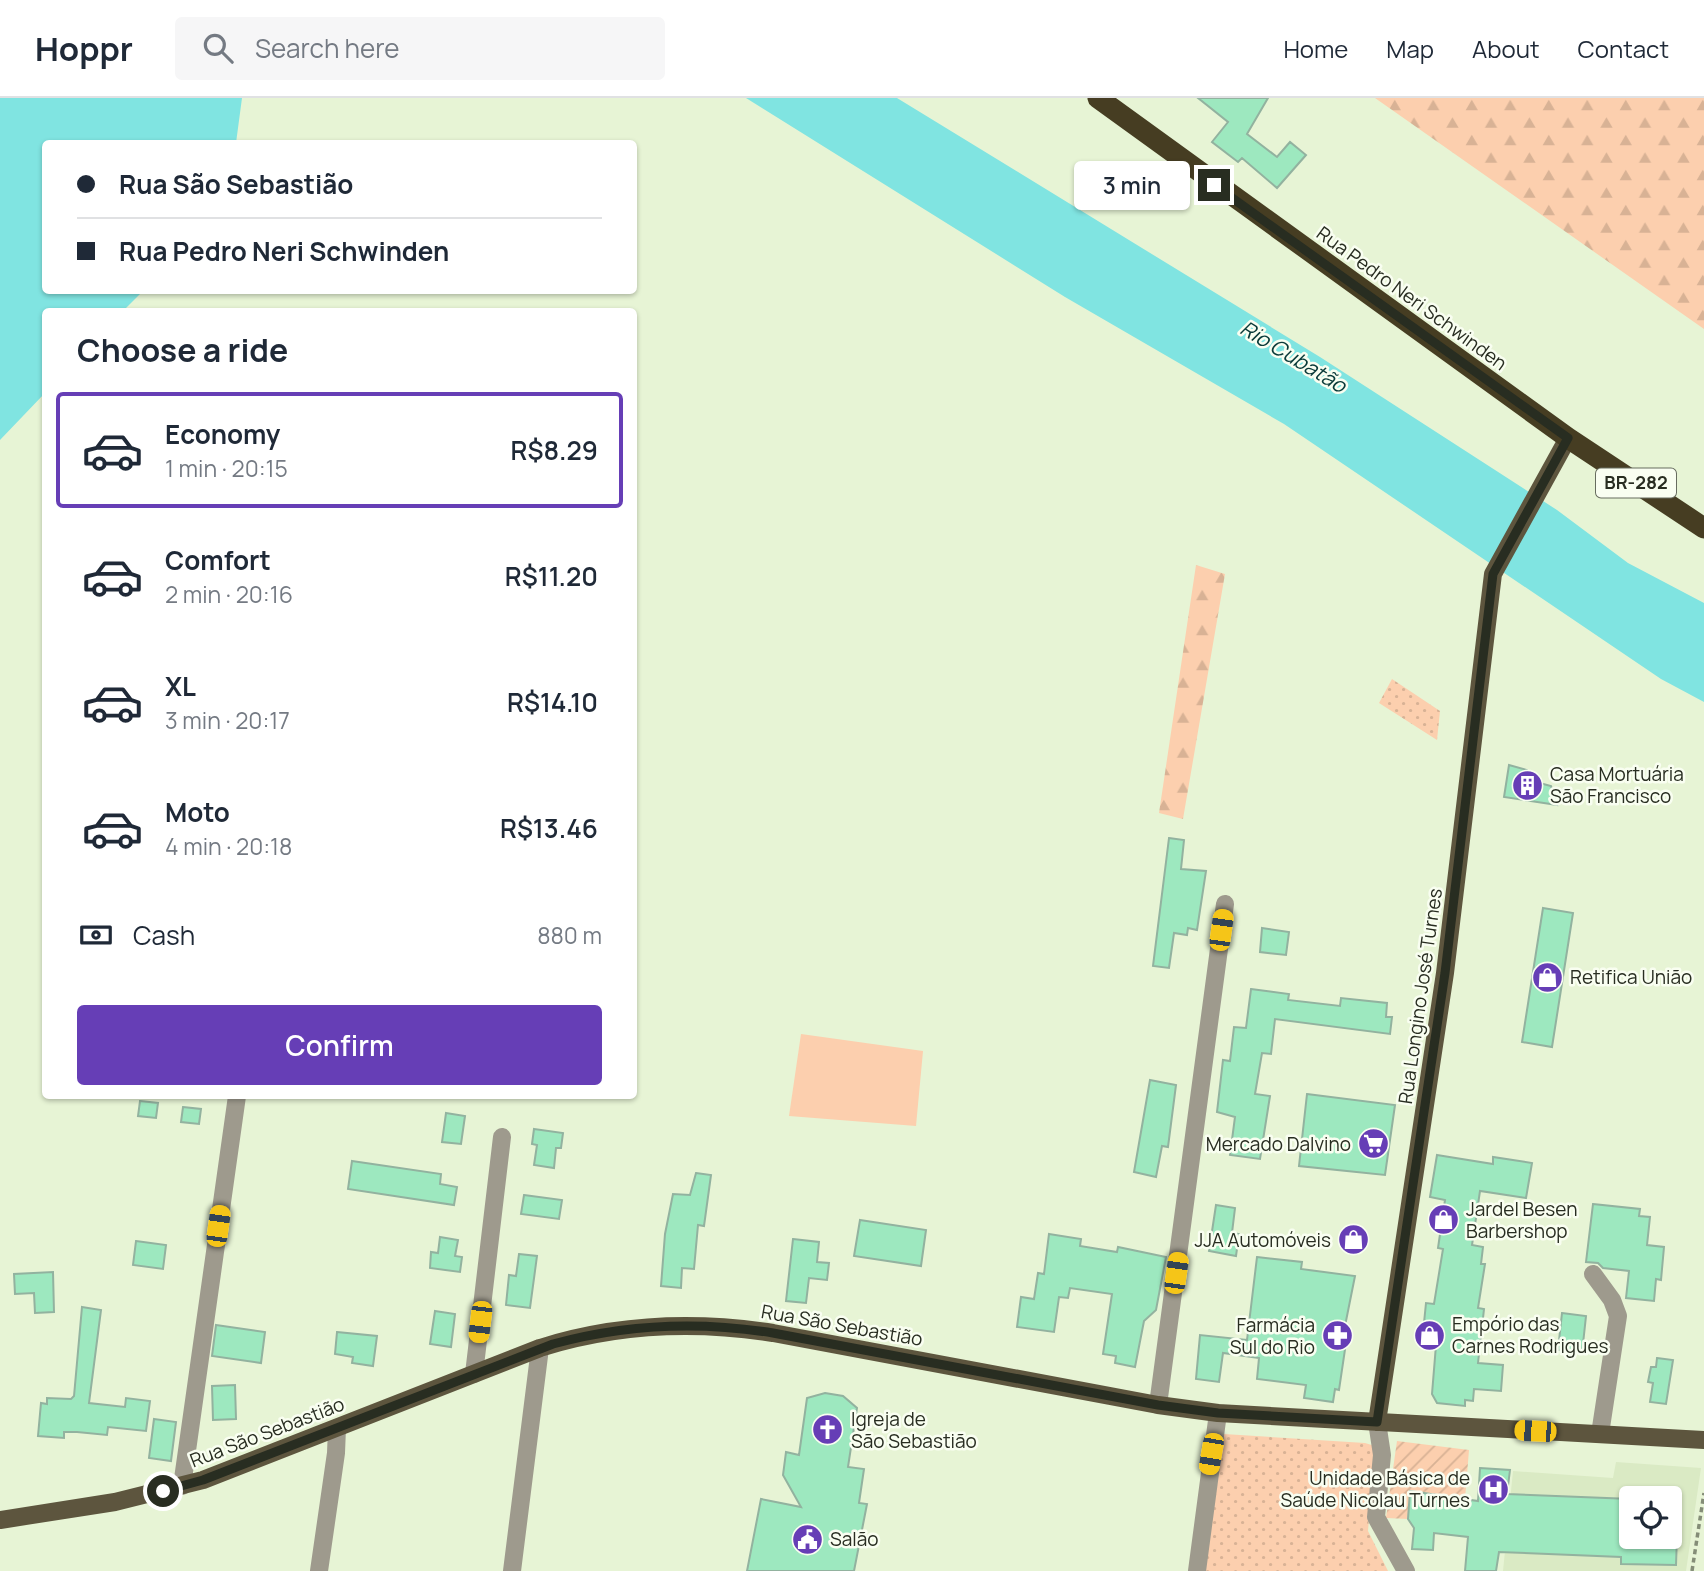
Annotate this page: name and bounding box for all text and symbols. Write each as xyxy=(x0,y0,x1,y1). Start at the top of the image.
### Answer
search box xyxy=(175,17,665,80)
text: Hoppr xyxy=(35,26,133,71)
icon: search xyxy=(199,29,237,67)
text: Search here xyxy=(255,30,400,66)
text: Home xyxy=(1283,32,1348,65)
text: Map xyxy=(1386,32,1434,65)
text: About xyxy=(1472,32,1540,65)
text: Contact xyxy=(1578,32,1669,65)
callout: 3 min xyxy=(1074,160,1190,210)
text: Rua São Sebastião xyxy=(119,166,353,202)
text: 3 min xyxy=(1103,169,1161,201)
route end xyxy=(1198,169,1230,201)
street label: Rua Pedro Neri Schwinden xyxy=(1312,220,1512,376)
text: Rua Pedro Neri Schwinden xyxy=(119,233,449,269)
water label: Rio Cubatão xyxy=(1235,314,1353,400)
text: Choose a ride xyxy=(77,328,288,372)
text: Economy xyxy=(165,416,280,452)
icon: car xyxy=(81,419,144,482)
text: R$8.29 xyxy=(511,432,598,468)
text: 1 min · 20:15 xyxy=(165,452,288,484)
road number: BR-282 xyxy=(1596,468,1676,498)
text: Comfort xyxy=(165,542,271,578)
icon: car xyxy=(81,545,144,608)
text: R$11.20 xyxy=(505,558,598,594)
text: 2 min · 20:16 xyxy=(165,578,293,610)
text: XL xyxy=(165,668,196,704)
icon: car xyxy=(81,671,144,734)
text: R$14.10 xyxy=(507,684,598,720)
text: 3 min · 20:17 xyxy=(165,704,290,736)
place label: Casa Mortuária São Francisco xyxy=(1550,761,1684,809)
building icon: Casa Mortuária São Francisco xyxy=(1510,768,1544,802)
text: Moto xyxy=(165,794,230,830)
icon: car xyxy=(81,797,144,860)
text: R$13.46 xyxy=(500,810,598,846)
text: 4 min · 20:18 xyxy=(165,830,292,862)
street label: Rua Longino José Turnes xyxy=(1392,887,1448,1105)
car xyxy=(1208,908,1235,952)
icon: cash xyxy=(77,916,115,954)
text: Cash xyxy=(133,917,195,953)
text: 880 m xyxy=(537,919,602,951)
shop icon: Retifica União xyxy=(1530,960,1564,994)
place label: Retifica União xyxy=(1570,964,1692,990)
button: Confirm xyxy=(77,1005,602,1085)
supermarket icon: Mercado Dalvino xyxy=(1357,1127,1391,1161)
place label: Mercado Dalvino xyxy=(1206,1131,1351,1157)
place label: Jardel Besen Barbershop xyxy=(1466,1196,1577,1244)
shop icon: Jardel Besen Barbershop xyxy=(1426,1203,1460,1237)
car xyxy=(205,1204,232,1248)
shop icon: JJA Automóveis xyxy=(1337,1223,1371,1257)
place label: JJA Automóveis xyxy=(1194,1227,1331,1253)
car xyxy=(1163,1251,1190,1295)
street label: Rua São Sebastião xyxy=(759,1298,925,1352)
car xyxy=(468,1300,493,1344)
place label: Empório das Carnes Rodrigues xyxy=(1452,1311,1609,1359)
place label: Farmácia Sul do Rio xyxy=(1230,1312,1315,1360)
shop icon: Empório das Carnes Rodrigues xyxy=(1412,1318,1446,1352)
pharmacy icon: Farmácia Sul do Rio xyxy=(1321,1319,1355,1353)
street label: Rua São Sebastião xyxy=(186,1391,348,1473)
place label: Igreja de São Sebastião xyxy=(851,1406,977,1454)
church icon: Igreja de São Sebastião xyxy=(811,1413,845,1447)
car xyxy=(1514,1419,1557,1443)
car xyxy=(1198,1431,1225,1477)
place label: Unidade Básica de Saúde Nicolau Turnes xyxy=(1280,1465,1470,1513)
hospital icon: Unidade Básica de Saúde Nicolau Turnes xyxy=(1476,1472,1510,1506)
route start xyxy=(147,1475,179,1507)
map controls xyxy=(1619,1486,1682,1549)
button: locate xyxy=(1619,1486,1682,1549)
public building icon: Salão xyxy=(790,1522,824,1556)
place label: Salão xyxy=(830,1526,879,1552)

